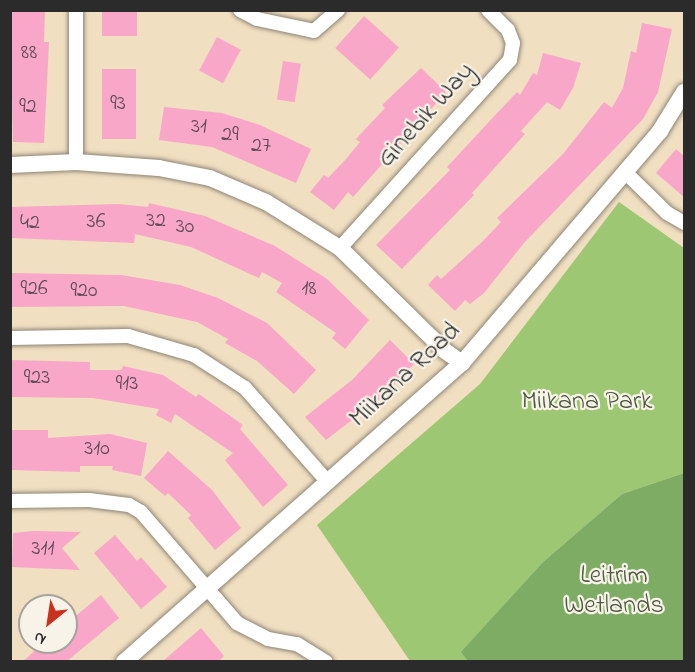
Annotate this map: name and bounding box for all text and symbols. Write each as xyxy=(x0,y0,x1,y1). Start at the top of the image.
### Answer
house number: 88 xyxy=(21,41,37,67)
street label: Ginebik Way xyxy=(372,57,482,175)
house number: 93 xyxy=(110,92,126,118)
house number: 92 xyxy=(19,95,37,121)
house number: 31 xyxy=(191,115,207,141)
house number: 29 xyxy=(221,123,239,149)
house number: 27 xyxy=(251,134,271,160)
house number: 32 xyxy=(146,209,166,235)
house number: 36 xyxy=(87,210,105,236)
house number: 42 xyxy=(20,211,40,237)
house number: 30 xyxy=(176,215,194,241)
house number: 926 xyxy=(20,277,48,303)
house number: 18 xyxy=(301,277,317,303)
house number: 920 xyxy=(70,279,98,305)
street label: Miikana Road xyxy=(344,317,468,435)
house number: 923 xyxy=(24,366,50,392)
house number: 913 xyxy=(116,372,138,398)
park label: Miikana Park xyxy=(522,387,652,419)
house number: 310 xyxy=(84,437,110,463)
house number: 311 xyxy=(31,537,55,563)
park label: Leitrim Wetlands xyxy=(564,561,664,622)
north arrow xyxy=(18,594,78,654)
text: N xyxy=(29,625,51,651)

